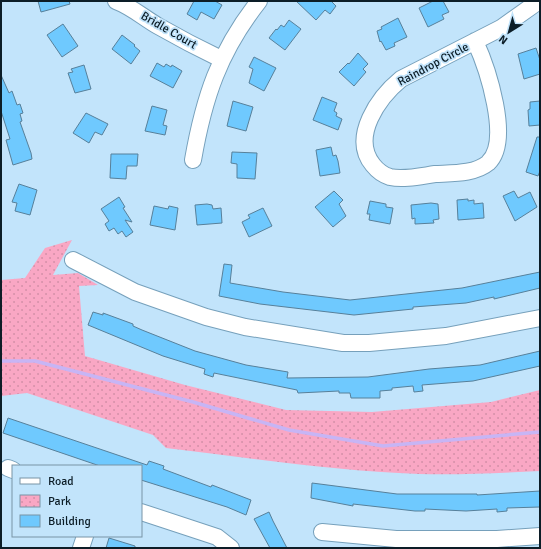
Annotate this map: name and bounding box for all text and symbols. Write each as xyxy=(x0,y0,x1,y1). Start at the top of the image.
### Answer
street label: Bridle Court xyxy=(138,8,199,52)
north arrow xyxy=(489,12,529,52)
text: N xyxy=(496,32,510,47)
street label: Raindrop Circle xyxy=(395,39,471,90)
legend xyxy=(12,465,142,537)
text: Road xyxy=(48,474,74,489)
text: Park xyxy=(48,494,71,509)
text: Building xyxy=(48,514,91,529)

